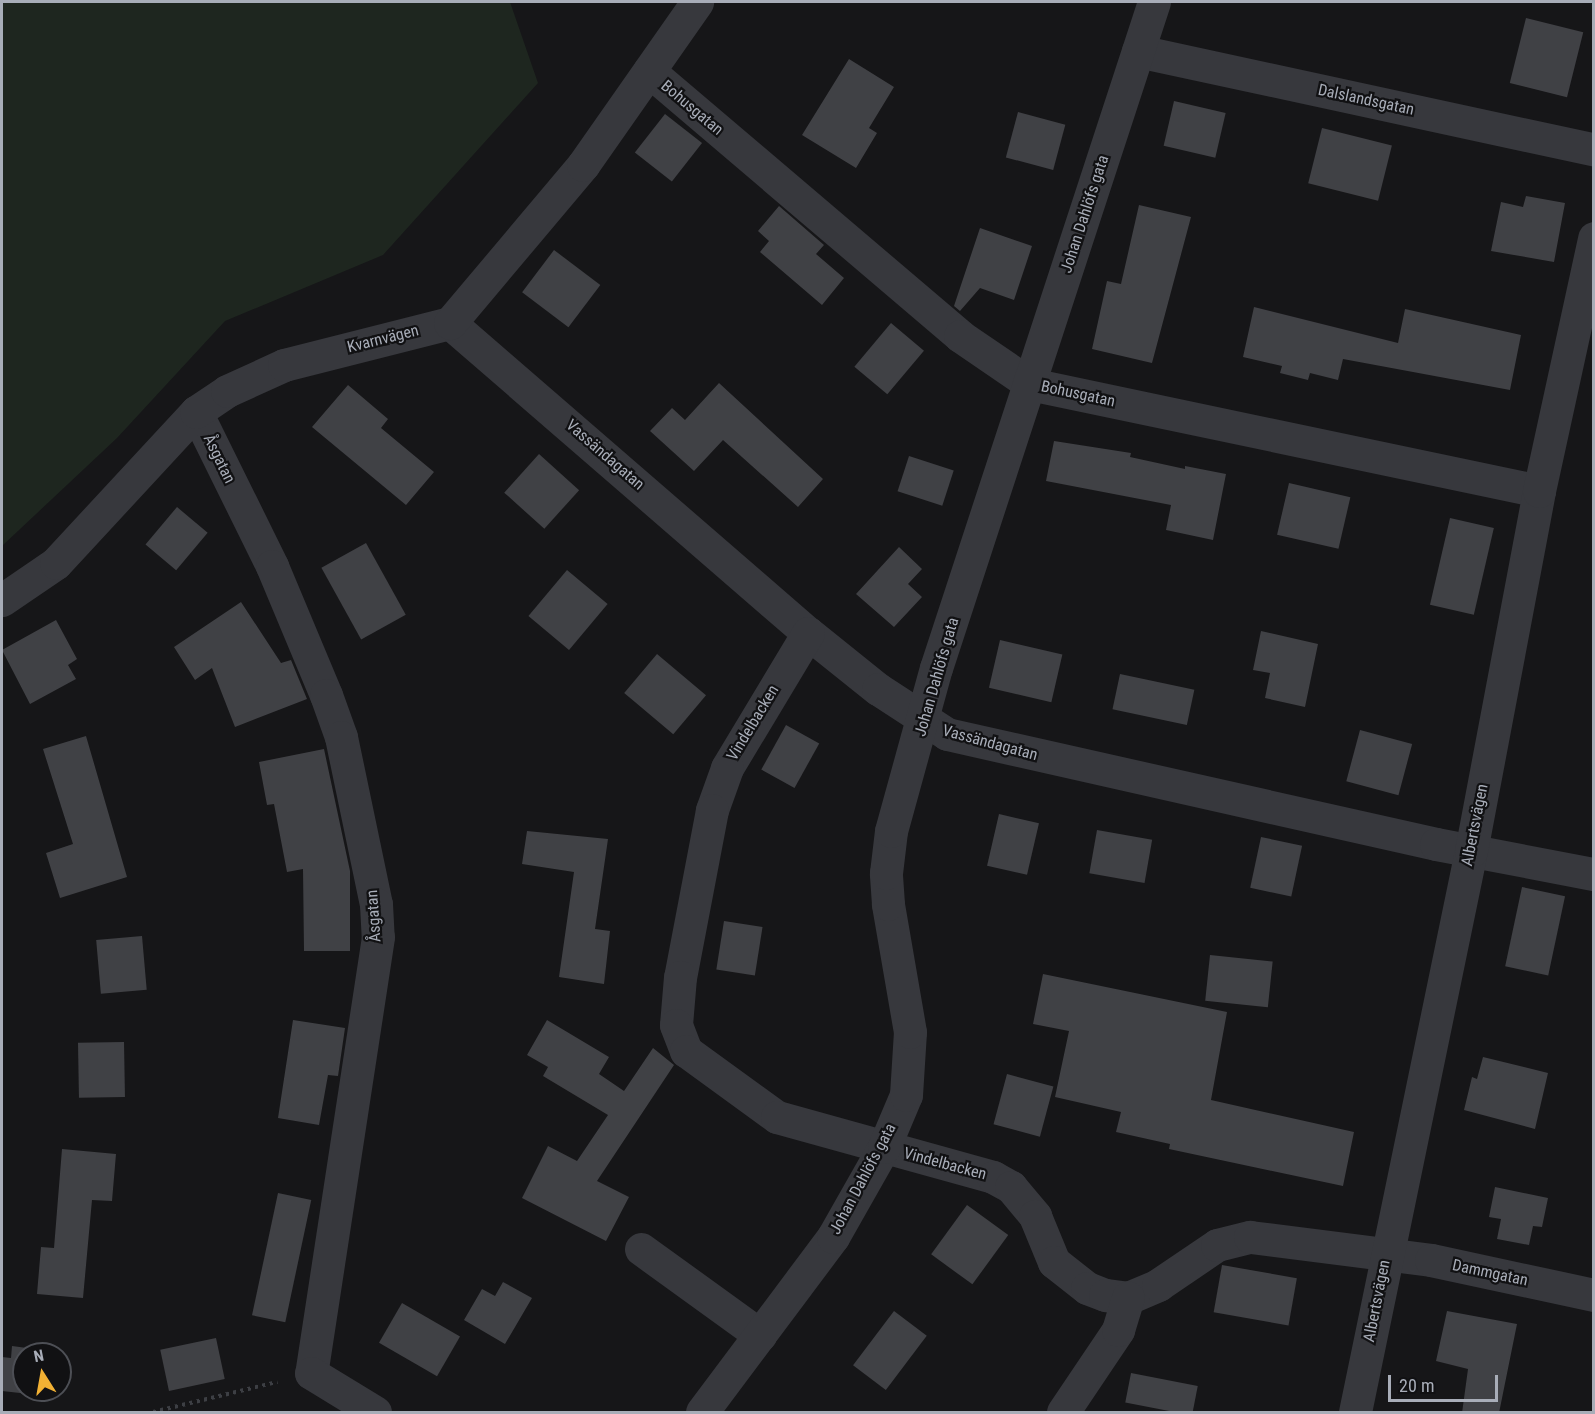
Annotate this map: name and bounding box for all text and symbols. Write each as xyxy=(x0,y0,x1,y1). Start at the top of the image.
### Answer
street label: Bohusgatan xyxy=(657,76,727,140)
street label: Dalslandsgatan xyxy=(1316,80,1416,120)
street label: Johan Dahlöfs gata xyxy=(1057,153,1113,275)
street label: Kvarnvägen xyxy=(345,321,421,357)
street label: Bohusgatan xyxy=(1039,377,1117,411)
street label: Vassändagatan xyxy=(562,416,648,494)
street label: Åsgatan xyxy=(199,431,239,487)
street label: Johan Dahlöfs gata xyxy=(911,615,963,739)
street label: Vindelbacken xyxy=(723,682,783,764)
street label: Vassändagatan xyxy=(940,721,1040,765)
street label: Albertsvägen xyxy=(1458,782,1492,868)
street label: Åsgatan xyxy=(363,889,385,943)
street label: Johan Dahlöfs gata xyxy=(826,1120,900,1238)
street label: Vindelbacken xyxy=(902,1144,988,1184)
street label: Dammgatan xyxy=(1451,1256,1529,1290)
street label: Albertsvägen xyxy=(1360,1258,1394,1344)
north arrow xyxy=(12,1342,72,1402)
text: N xyxy=(32,1346,45,1366)
scale bar xyxy=(1391,1363,1500,1401)
text: 20 m xyxy=(1399,1375,1434,1396)

